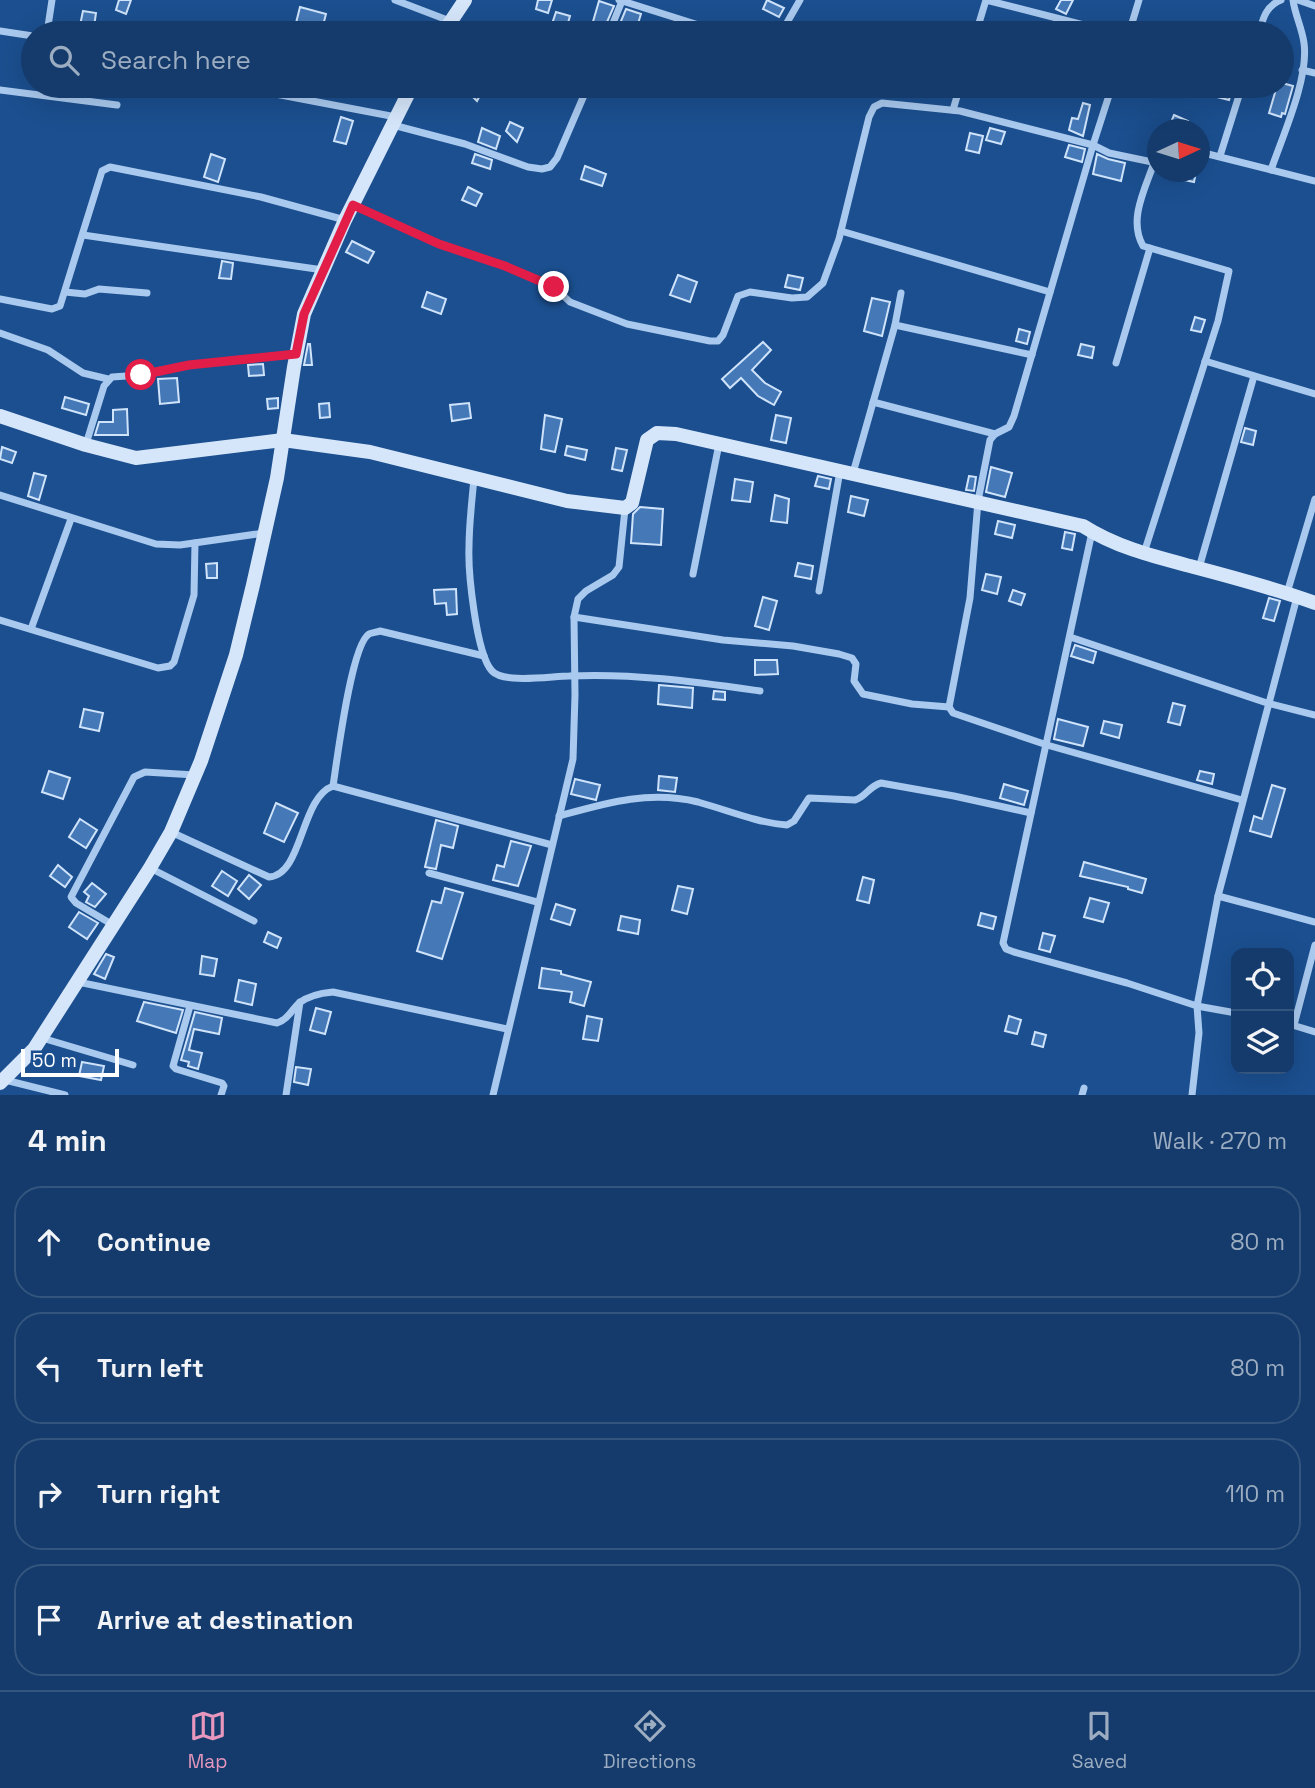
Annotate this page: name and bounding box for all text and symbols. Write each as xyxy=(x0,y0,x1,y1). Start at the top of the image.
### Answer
search box xyxy=(21,21,1294,98)
icon: search xyxy=(45,41,83,79)
text: Search here xyxy=(101,43,251,77)
north arrow xyxy=(1147,119,1210,182)
route end xyxy=(538,271,569,302)
route start xyxy=(125,359,156,390)
map controls xyxy=(1231,948,1294,1074)
button: locate xyxy=(1231,948,1294,1011)
button: layers xyxy=(1231,1011,1294,1074)
scale bar xyxy=(21,1046,119,1078)
text: 50 m xyxy=(32,1048,77,1073)
text: 4 min xyxy=(28,1121,107,1160)
text: Walk · 270 m xyxy=(1153,1126,1287,1156)
icon: ahead xyxy=(30,1223,68,1261)
text: Continue xyxy=(97,1225,211,1259)
text: 80 m xyxy=(1230,1227,1285,1257)
icon: left xyxy=(30,1349,68,1387)
text: Turn left xyxy=(97,1351,204,1385)
text: 80 m xyxy=(1230,1353,1285,1383)
icon: right xyxy=(30,1475,68,1513)
text: Turn right xyxy=(97,1477,221,1511)
text: 110 m xyxy=(1225,1479,1285,1509)
icon: arrive xyxy=(30,1601,68,1639)
text: Arrive at destination xyxy=(97,1603,354,1637)
tab: Map xyxy=(188,1707,227,1774)
tab: Directions xyxy=(603,1707,696,1774)
tab: Saved xyxy=(1072,1707,1127,1774)

